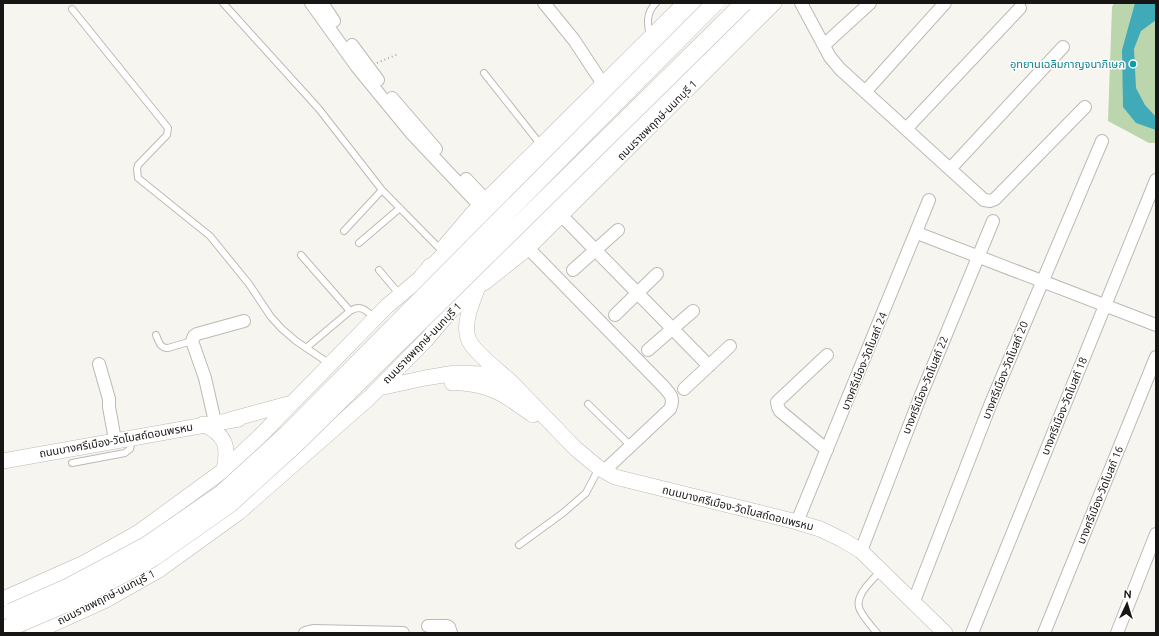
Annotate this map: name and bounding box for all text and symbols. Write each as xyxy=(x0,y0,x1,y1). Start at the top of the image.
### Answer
place label: อุทยานเฉลิมกาญจนาภิเษก xyxy=(1010,58,1125,71)
marker: อุทยานเฉลิมกาญจนาภิเษก xyxy=(1128,59,1138,69)
street label: ถนนราชพฤกษ์-นนทบุรี 1 xyxy=(615,78,700,163)
street label: ถนนราชพฤกษ์-นนทบุรี 1 xyxy=(380,300,465,387)
street label: บางศรีเมือง-วัดโบสถ์ 24 xyxy=(839,310,889,412)
street label: บางศรีเมือง-วัดโบสถ์ 20 xyxy=(980,319,1030,421)
street label: บางศรีเมือง-วัดโบสถ์ 22 xyxy=(900,334,950,436)
street label: บางศรีเมือง-วัดโบสถ์ 18 xyxy=(1039,355,1089,457)
street label: ถนนบางศรีเมือง-วัดโบสถ์ดอนพรหม xyxy=(38,421,194,459)
street label: บางศรีเมือง-วัดโบสถ์ 16 xyxy=(1075,444,1125,546)
street label: ถนนบางศรีเมือง-วัดโบสถ์ดอนพรหม xyxy=(661,483,815,533)
street label: ถนนราชพฤกษ์-นนทบุรี 1 xyxy=(55,567,157,628)
north arrow xyxy=(1107,584,1147,624)
text: N xyxy=(1123,588,1132,600)

